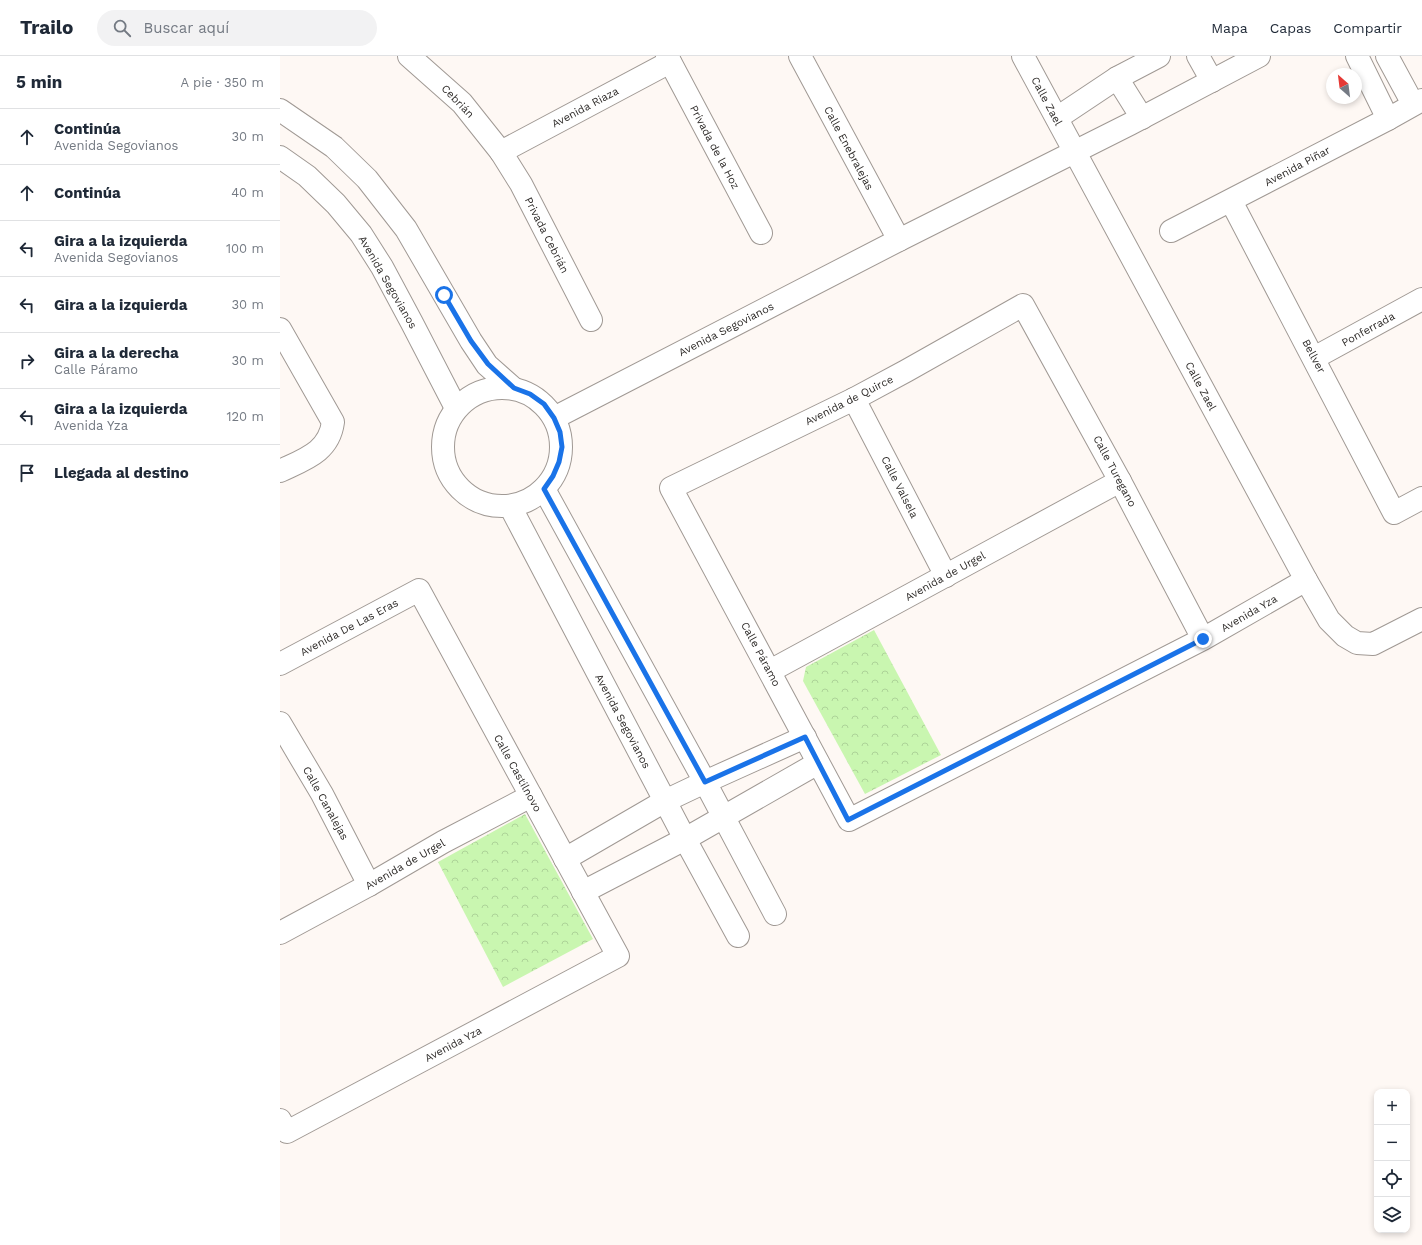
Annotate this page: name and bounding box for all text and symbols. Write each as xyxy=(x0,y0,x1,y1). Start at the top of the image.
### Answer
search box xyxy=(97,10,377,46)
text: Trailo xyxy=(20,16,73,39)
icon: search xyxy=(111,17,133,39)
text: Buscar aquí xyxy=(143,19,229,37)
text: Mapa xyxy=(1211,20,1248,36)
text: Capas xyxy=(1270,20,1311,36)
text: Compartir xyxy=(1333,20,1402,36)
north arrow xyxy=(1326,68,1362,104)
text: 5 min xyxy=(16,72,62,92)
text: A pie · 350 m xyxy=(181,75,264,90)
street label: Calle Zael xyxy=(1028,75,1065,128)
street label: Cebrián xyxy=(439,82,477,121)
street label: Avenida Riaza xyxy=(550,84,621,131)
street label: Privada de la Hoz xyxy=(687,103,742,191)
street label: Calle Enebralejas xyxy=(821,104,876,192)
text: Continúa xyxy=(54,120,121,138)
icon: ahead xyxy=(16,126,38,148)
text: 30 m xyxy=(232,129,264,144)
text: Avenida Segovianos xyxy=(54,138,178,153)
street label: Avenida Piñar xyxy=(1262,143,1333,189)
icon: ahead xyxy=(16,182,38,204)
text: Continúa xyxy=(54,184,121,202)
text: 40 m xyxy=(231,185,264,200)
street label: Privada Cebrián xyxy=(522,195,571,276)
text: Gira a la izquierda xyxy=(54,232,187,250)
street label: Avenida Segovianos xyxy=(356,233,420,331)
icon: left xyxy=(16,238,38,260)
text: 100 m xyxy=(226,241,264,256)
text: Avenida Segovianos xyxy=(54,250,178,265)
route start xyxy=(435,286,453,304)
icon: left xyxy=(16,294,38,316)
text: Gira a la izquierda xyxy=(54,296,187,314)
text: 30 m xyxy=(232,297,264,312)
street label: Avenida Segovianos xyxy=(676,300,776,359)
street label: Ponferrada xyxy=(1339,310,1397,349)
street label: Bellver xyxy=(1299,337,1328,376)
text: Gira a la derecha xyxy=(54,344,179,362)
icon: right xyxy=(16,350,38,372)
text: 30 m xyxy=(232,353,264,368)
street label: Calle Zael xyxy=(1182,360,1219,413)
text: Calle Páramo xyxy=(54,362,138,377)
street label: Avenida de Quirce xyxy=(803,373,895,428)
text: Gira a la izquierda xyxy=(54,400,187,418)
icon: left xyxy=(16,406,38,428)
text: 120 m xyxy=(226,409,264,424)
text: Avenida Yza xyxy=(54,418,128,433)
street label: Calle Turegano xyxy=(1090,433,1139,509)
street label: Calle Valsela xyxy=(878,454,921,520)
icon: arrive xyxy=(16,462,38,484)
text: Llegada al destino xyxy=(54,464,189,482)
street label: Avenida de Urgel xyxy=(903,549,988,604)
street label: Avenida Yza xyxy=(1219,592,1280,635)
street label: Avenida De Las Eras xyxy=(298,596,401,659)
street label: Calle Páramo xyxy=(738,620,783,689)
route end xyxy=(1194,630,1212,648)
street label: Avenida Segovianos xyxy=(592,672,653,771)
street label: Calle Castilnovo xyxy=(491,732,544,814)
street label: Calle Canalejas xyxy=(300,764,351,842)
street label: Avenida de Urgel xyxy=(363,836,448,893)
street label: Avenida Yza xyxy=(422,1024,484,1065)
map controls xyxy=(1374,1089,1410,1233)
button: + xyxy=(1374,1089,1410,1125)
button: − xyxy=(1374,1125,1410,1161)
button: locate xyxy=(1374,1161,1410,1197)
button: layers xyxy=(1374,1197,1410,1233)

